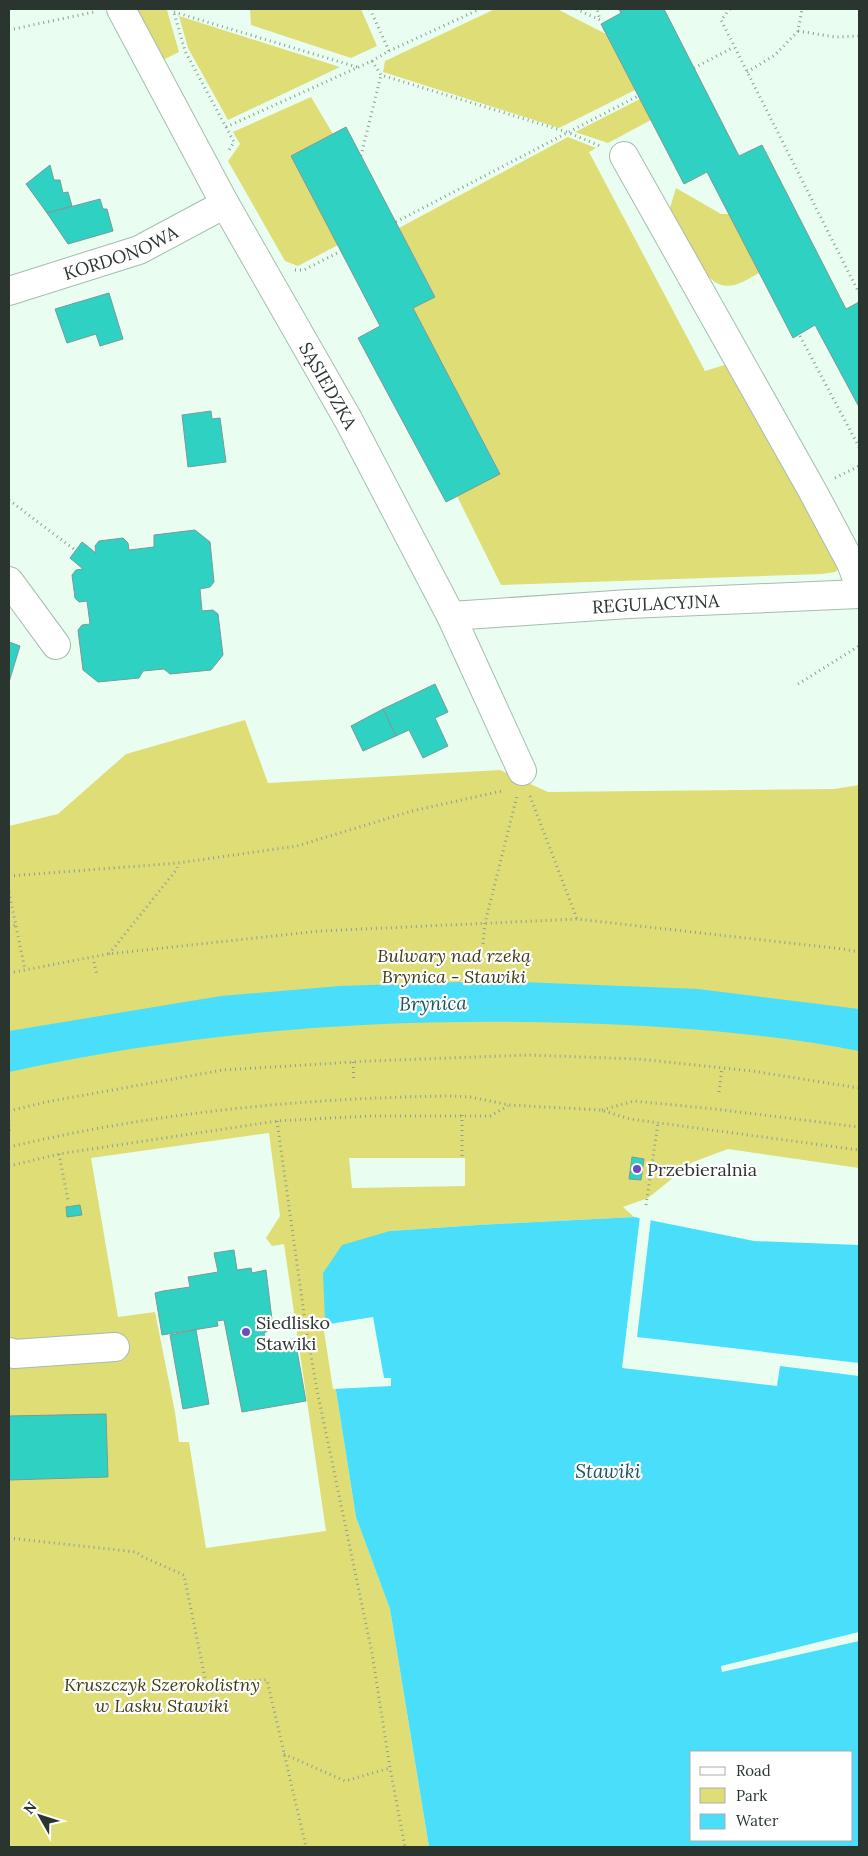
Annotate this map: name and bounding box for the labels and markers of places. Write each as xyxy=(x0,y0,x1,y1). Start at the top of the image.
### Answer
place label: Przebieralnia xyxy=(647,1158,757,1181)
marker: Przebieralnia xyxy=(631,1163,643,1175)
place label: Siedlisko Stawiki xyxy=(256,1311,330,1355)
marker: Siedlisko Stawiki xyxy=(240,1326,252,1338)

